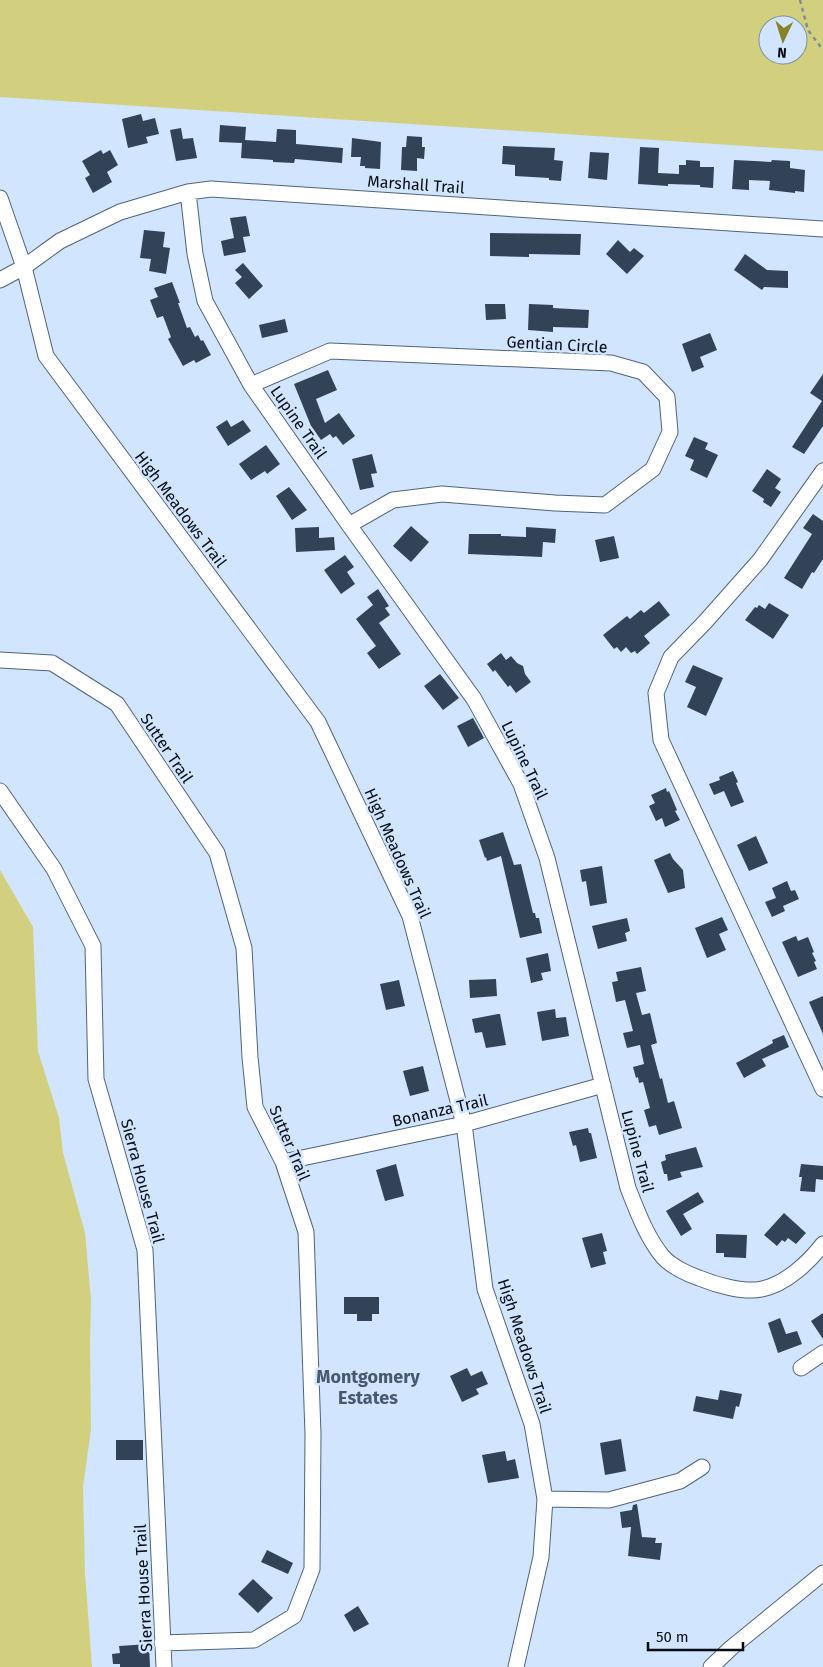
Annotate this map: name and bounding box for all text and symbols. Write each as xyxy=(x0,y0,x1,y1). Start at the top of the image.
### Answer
north arrow xyxy=(758,15,808,65)
text: N xyxy=(777,44,787,61)
street label: Marshall Trail xyxy=(367,172,466,197)
street label: Gentian Circle xyxy=(506,332,608,357)
street label: Lupine Trail xyxy=(267,382,331,463)
street label: High Meadows Trail xyxy=(131,447,231,571)
street label: Sutter Trail xyxy=(136,710,197,787)
street label: Lupine Trail xyxy=(497,718,552,803)
street label: High Meadows Trail xyxy=(360,785,435,922)
street label: Bonanza Trail xyxy=(390,1090,490,1131)
street label: Sutter Trail xyxy=(265,1103,314,1184)
street label: Lupine Trail xyxy=(617,1108,658,1195)
street label: Sierra House Trail xyxy=(117,1117,168,1246)
street label: High Meadows Trail xyxy=(494,1276,555,1416)
district label: Montgomery Estates xyxy=(316,1366,420,1409)
street label: Sierra House Trail xyxy=(131,1523,156,1652)
scale bar xyxy=(648,1620,743,1652)
text: 50 m xyxy=(656,1628,689,1646)

